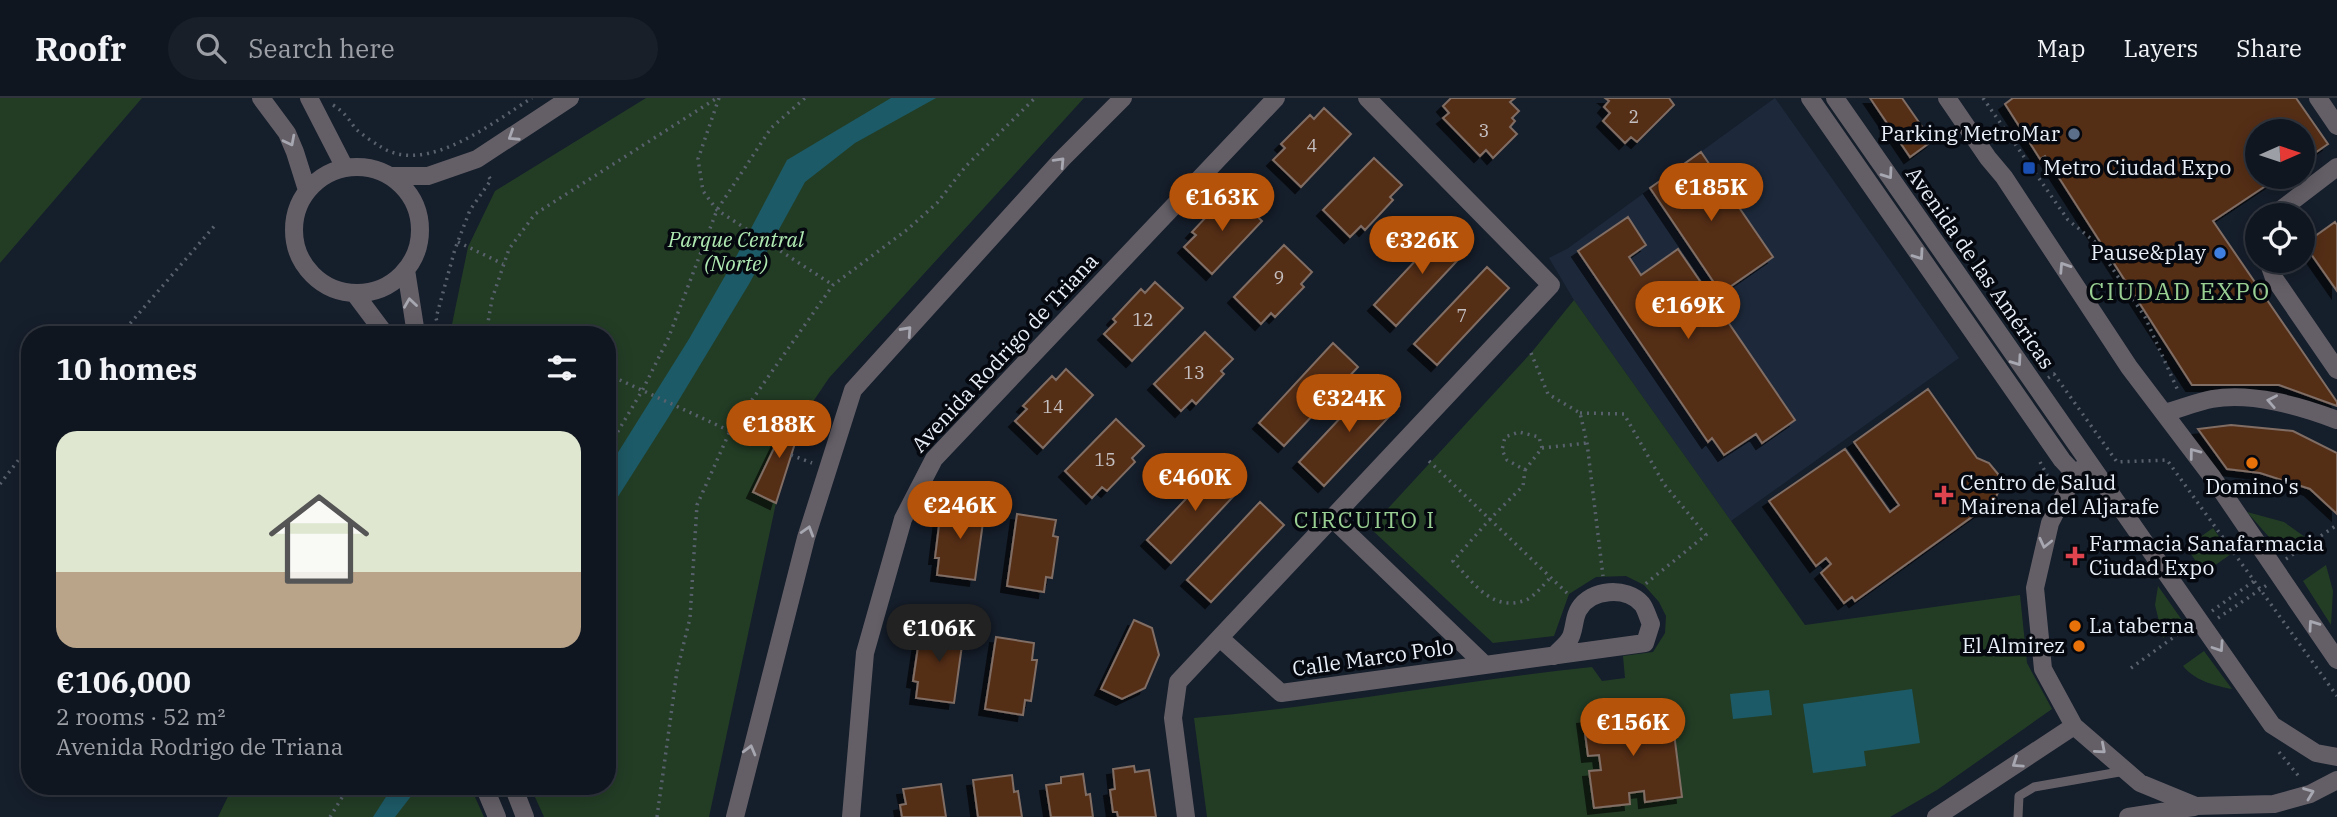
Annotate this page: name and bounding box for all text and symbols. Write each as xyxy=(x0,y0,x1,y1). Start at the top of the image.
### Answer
search box xyxy=(168,17,658,80)
text: Roofr xyxy=(35,27,126,70)
icon: search xyxy=(192,29,230,67)
text: Search here xyxy=(248,31,395,65)
text: Map xyxy=(2037,32,2085,64)
text: Layers xyxy=(2123,32,2198,64)
text: Share xyxy=(2236,32,2302,64)
house number: 2 xyxy=(1629,105,1639,128)
house number: 3 xyxy=(1479,119,1489,142)
place label: Parking MetroMar xyxy=(1881,119,2061,147)
north arrow xyxy=(2245,119,2315,189)
map controls xyxy=(2245,119,2315,273)
marker: Parking MetroMar xyxy=(2066,126,2082,142)
one-way arrow xyxy=(508,127,521,140)
one-way arrow xyxy=(282,134,295,146)
house number: 4 xyxy=(1307,134,1317,157)
place label: Metro Ciudad Expo xyxy=(2043,153,2231,181)
one-way arrow xyxy=(1051,157,1064,170)
marker: Metro Ciudad Expo xyxy=(2021,160,2037,176)
street label: Avenida de las Américas xyxy=(1900,161,2061,374)
pin: €185K xyxy=(1662,164,1760,223)
one-way arrow xyxy=(1880,166,1892,179)
text: €185K xyxy=(1674,171,1748,201)
pin: €163K xyxy=(1173,174,1271,233)
text: €163K xyxy=(1185,181,1259,211)
button: locate xyxy=(2245,203,2315,273)
pin: €326K xyxy=(1373,216,1471,276)
text: €326K xyxy=(1385,224,1459,254)
park label: Parque Central (Norte) xyxy=(667,225,805,277)
place label: Pause&play xyxy=(2091,238,2207,266)
marker: Pause&play xyxy=(2212,245,2228,261)
street label: Avenida Rodrigo de Triana xyxy=(905,247,1104,458)
one-way arrow xyxy=(1911,247,1924,260)
one-way arrow xyxy=(2059,262,2072,275)
house number: 9 xyxy=(1274,266,1284,289)
district label: CIUDAD EXPO xyxy=(2089,275,2271,307)
pin: €169K xyxy=(1639,282,1737,341)
text: €169K xyxy=(1651,289,1725,319)
one-way arrow xyxy=(403,297,418,308)
house number: 7 xyxy=(1457,304,1467,327)
house number: 12 xyxy=(1132,308,1154,331)
one-way arrow xyxy=(899,326,911,339)
text: 10 homes xyxy=(56,349,197,388)
icon: filters xyxy=(543,349,581,387)
one-way arrow xyxy=(2009,353,2021,366)
house number: 13 xyxy=(1183,361,1205,384)
pin: €324K xyxy=(1300,374,1398,434)
text: €324K xyxy=(1312,382,1386,412)
house number: 14 xyxy=(1042,395,1064,418)
one-way arrow xyxy=(2266,395,2278,410)
pin: €188K xyxy=(730,400,828,460)
text: €188K xyxy=(742,408,816,438)
house number: 15 xyxy=(1094,448,1116,471)
one-way arrow xyxy=(2190,449,2203,461)
pin: €460K xyxy=(1146,454,1244,513)
marker: Domino's xyxy=(2244,455,2260,471)
text: €460K xyxy=(1158,461,1232,491)
place label: Centro de Salud Mairena del Aljarafe xyxy=(1960,468,2159,520)
place label: Domino's xyxy=(2205,472,2299,500)
icon: home xyxy=(256,476,382,602)
pin: €246K xyxy=(911,482,1009,541)
marker: Centro de Salud Mairena del Aljarafe xyxy=(1934,485,1954,505)
text: €246K xyxy=(923,489,997,519)
district label: CIRCUITO I xyxy=(1294,504,1436,534)
one-way arrow xyxy=(800,525,814,537)
place label: Farmacia Sanafarmacia Ciudad Expo xyxy=(2089,529,2324,581)
one-way arrow xyxy=(2039,537,2053,549)
marker: Farmacia Sanafarmacia Ciudad Expo xyxy=(2067,548,2083,564)
pin: €106K xyxy=(890,604,988,664)
place label: La taberna xyxy=(2089,611,2195,639)
text: €106K xyxy=(902,612,976,642)
marker: La taberna xyxy=(2067,618,2083,634)
one-way arrow xyxy=(2309,620,2321,633)
place label: El Almirez xyxy=(1962,631,2065,659)
street label: Calle Marco Polo xyxy=(1290,632,1455,682)
marker: El Almirez xyxy=(2071,638,2087,654)
one-way arrow xyxy=(2211,640,2224,653)
text: €106,000 xyxy=(56,662,191,701)
pin: €156K xyxy=(1584,698,1682,758)
text: 2 rooms · 52 m² xyxy=(56,701,226,731)
text: €156K xyxy=(1596,706,1670,736)
text: Avenida Rodrigo de Triana xyxy=(56,731,343,761)
one-way arrow xyxy=(2092,741,2105,753)
one-way arrow xyxy=(742,745,756,757)
one-way arrow xyxy=(2011,755,2024,768)
one-way arrow xyxy=(2302,787,2315,801)

